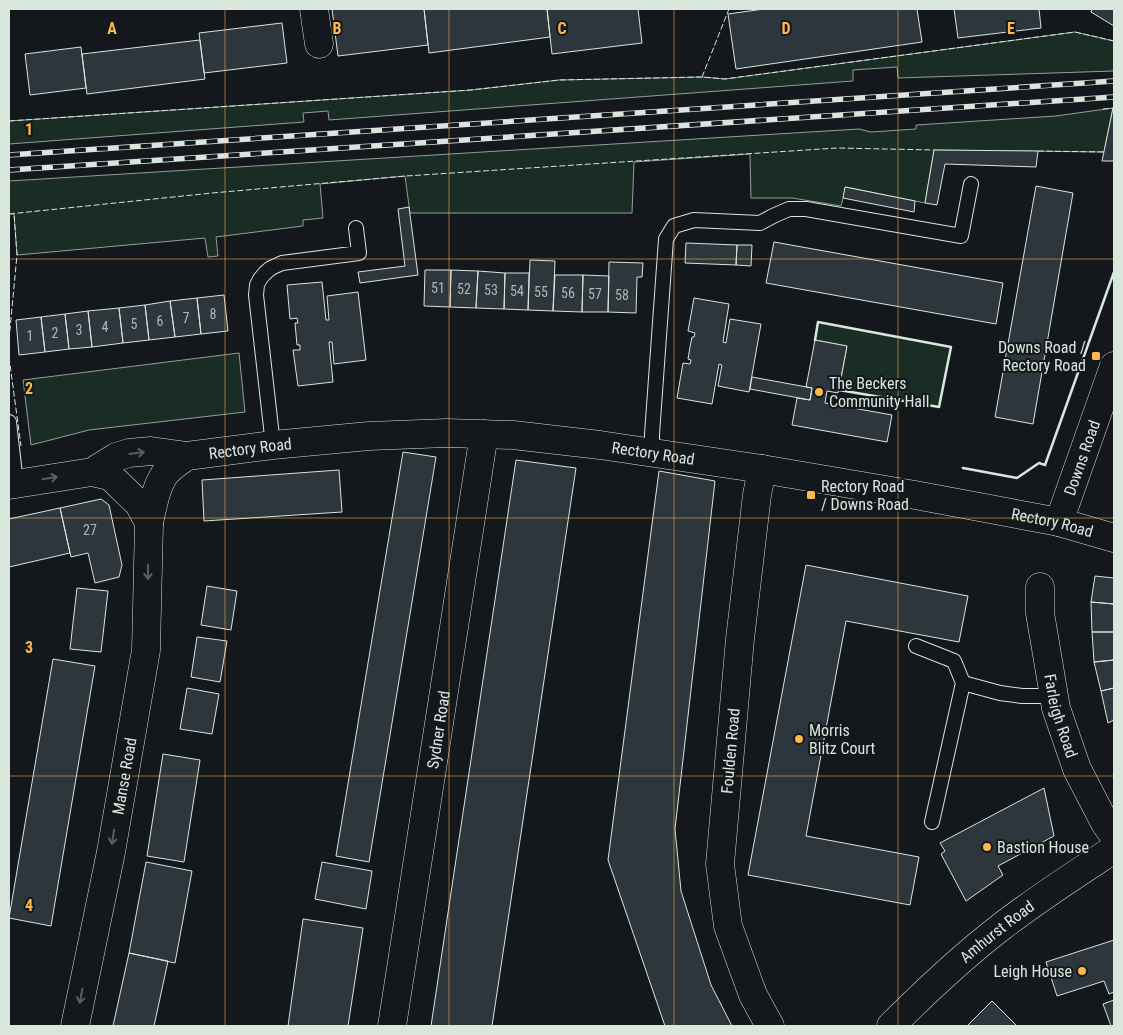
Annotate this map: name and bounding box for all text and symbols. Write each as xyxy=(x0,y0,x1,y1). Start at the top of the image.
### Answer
text: A xyxy=(107,19,117,38)
text: B xyxy=(333,19,342,38)
text: C xyxy=(557,19,567,38)
text: D xyxy=(781,19,791,38)
text: E xyxy=(1007,19,1015,38)
text: 1 xyxy=(25,120,33,139)
house number: 51 xyxy=(431,280,445,296)
house number: 52 xyxy=(457,281,471,297)
house number: 53 xyxy=(484,282,498,298)
house number: 54 xyxy=(510,283,524,299)
house number: 55 xyxy=(534,284,548,300)
house number: 56 xyxy=(561,285,575,301)
house number: 57 xyxy=(588,286,602,302)
house number: 58 xyxy=(615,287,629,303)
house number: 8 xyxy=(210,306,217,322)
house number: 7 xyxy=(183,310,190,326)
house number: 6 xyxy=(157,313,164,329)
house number: 5 xyxy=(131,316,138,332)
house number: 4 xyxy=(102,319,109,335)
house number: 3 xyxy=(76,322,82,338)
house number: 2 xyxy=(52,325,59,341)
house number: 1 xyxy=(27,328,33,344)
place label: Downs Road / Rectory Road xyxy=(998,338,1086,375)
marker: Downs Road / Rectory Road xyxy=(1090,350,1102,362)
place label: The Beckers Community Hall xyxy=(829,374,929,411)
text: 2 xyxy=(25,379,33,398)
marker: The Beckers Community Hall xyxy=(813,386,825,398)
street label: Downs Road xyxy=(1060,418,1104,498)
street label: Rectory Road xyxy=(208,434,293,463)
street label: Rectory Road xyxy=(611,438,696,469)
one-way arrow xyxy=(128,447,144,457)
one-way arrow xyxy=(42,473,58,483)
place label: Rectory Road / Downs Road xyxy=(821,477,909,514)
marker: Rectory Road / Downs Road xyxy=(805,489,817,501)
street label: Rectory Road xyxy=(1010,504,1095,541)
house number: 27 xyxy=(83,522,97,538)
one-way arrow xyxy=(143,564,152,580)
text: 3 xyxy=(25,638,33,657)
street label: Farleigh Road xyxy=(1040,673,1081,760)
street label: Sydner Road xyxy=(423,689,454,770)
street label: Foulden Road xyxy=(717,707,744,795)
place label: Morris Blitz Court xyxy=(809,721,876,758)
marker: Morris Blitz Court xyxy=(793,733,805,745)
street label: Manse Road xyxy=(108,736,141,816)
one-way arrow xyxy=(108,828,118,844)
place label: Bastion House xyxy=(997,838,1089,857)
marker: Bastion House xyxy=(981,841,993,853)
text: 4 xyxy=(25,896,33,915)
street label: Amhurst Road xyxy=(956,897,1038,967)
place label: Leigh House xyxy=(993,962,1072,981)
marker: Leigh House xyxy=(1076,965,1088,977)
one-way arrow xyxy=(76,988,86,1004)

